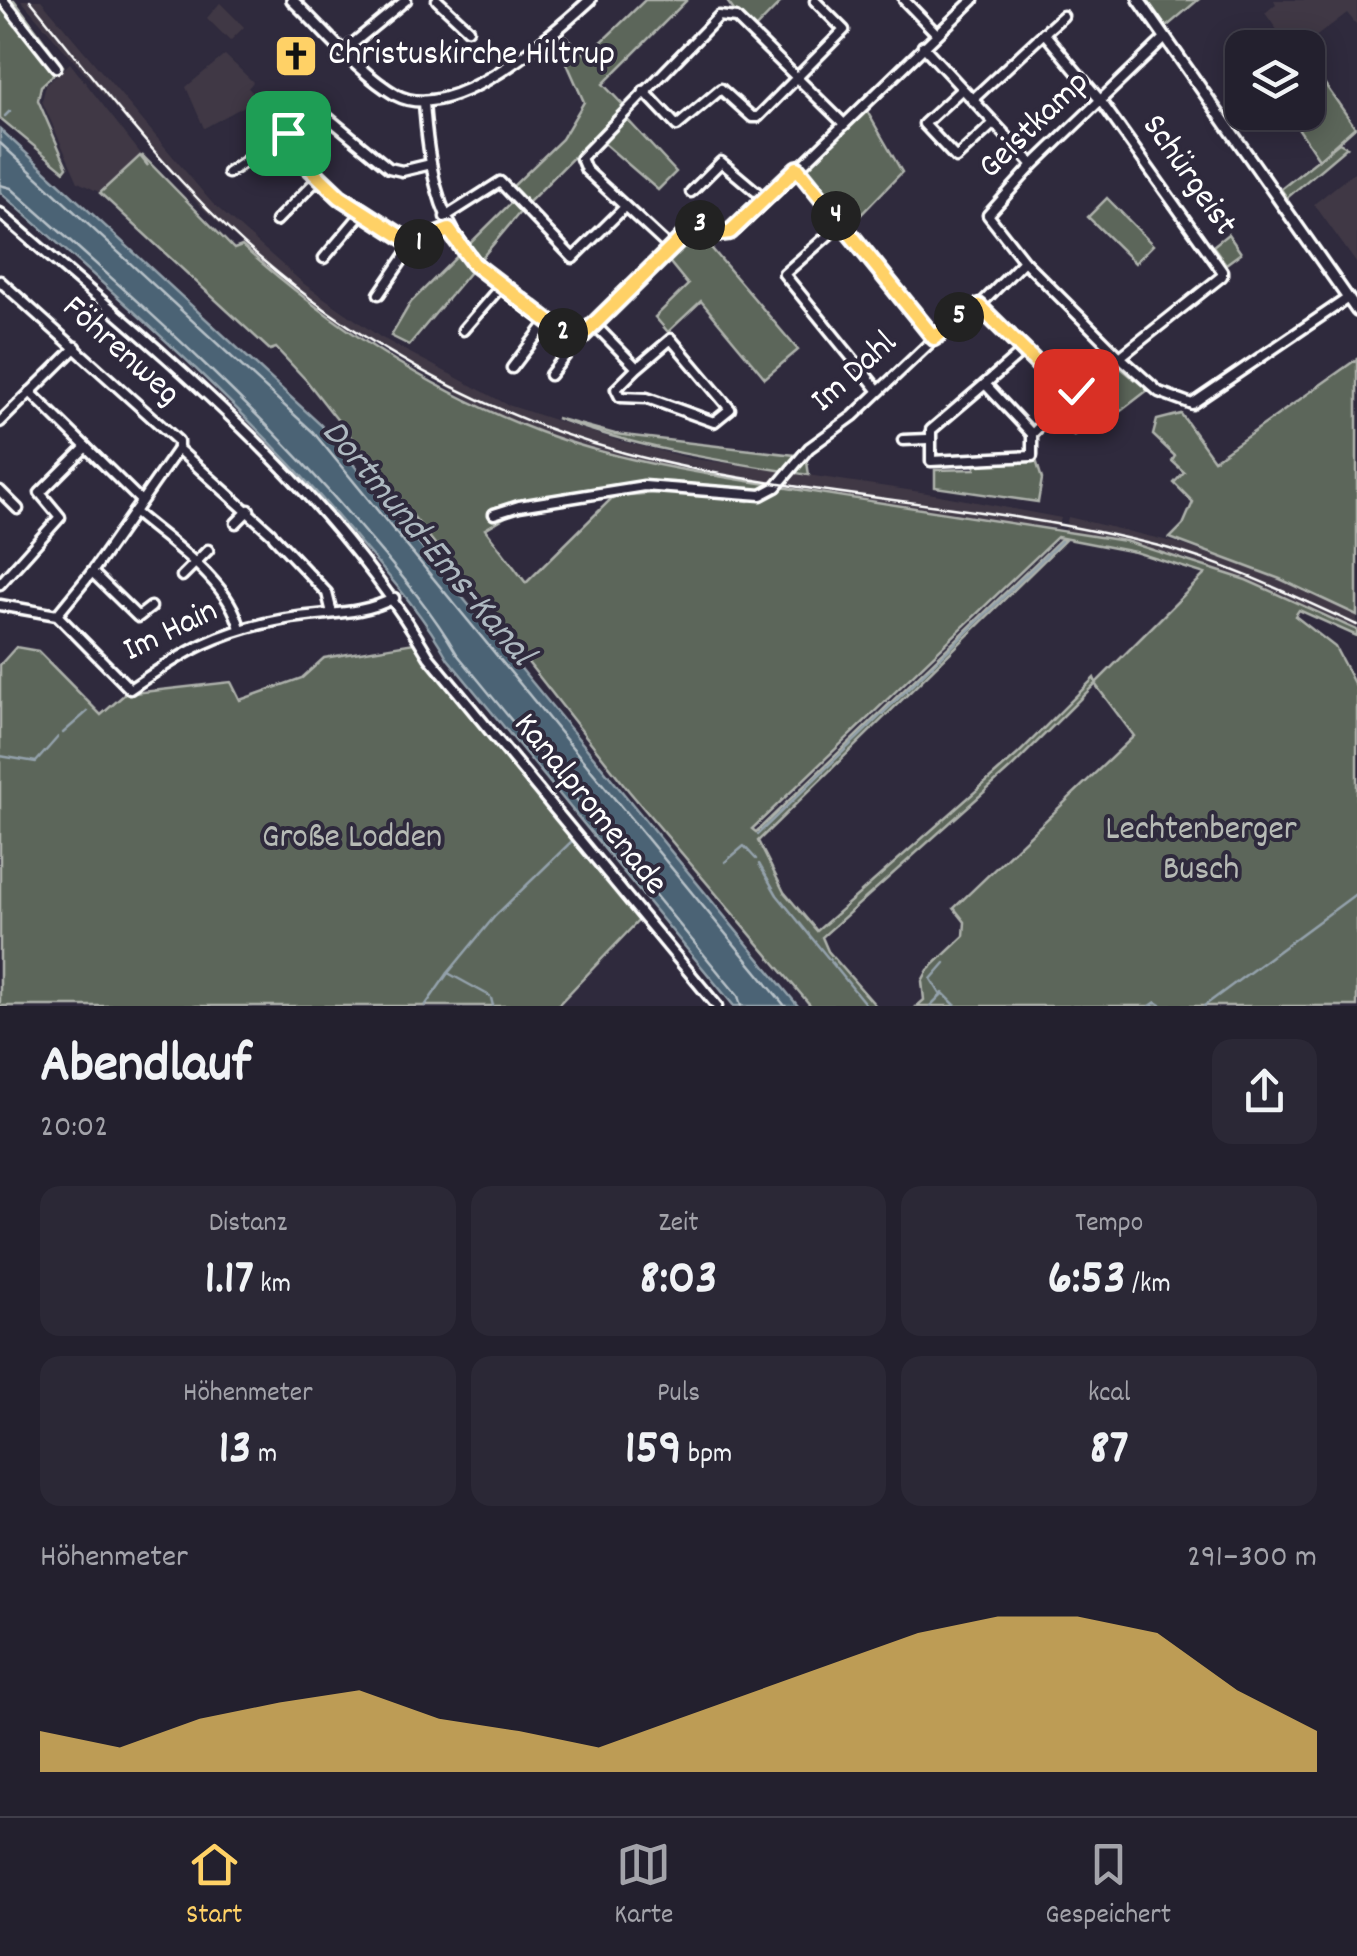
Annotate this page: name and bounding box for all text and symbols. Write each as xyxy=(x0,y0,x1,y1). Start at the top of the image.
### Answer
map controls xyxy=(1225,30,1325,130)
button: layers xyxy=(1225,30,1325,130)
place label: Christuskirche Hiltrup xyxy=(328,31,615,81)
church icon: Christuskirche Hiltrup xyxy=(273,33,319,79)
street label: Geistkamp xyxy=(968,60,1102,192)
pin xyxy=(246,91,331,176)
street label: Schürgeist xyxy=(1128,105,1248,247)
icon: arrive xyxy=(261,106,316,161)
pin: 4 xyxy=(811,191,861,241)
text: 4 xyxy=(830,196,842,236)
pin: 3 xyxy=(675,200,725,250)
text: 3 xyxy=(694,205,706,245)
pin: 1 xyxy=(394,219,444,269)
text: 1 xyxy=(416,224,422,264)
street label: Föhrenweg xyxy=(49,285,191,419)
pin: 5 xyxy=(934,292,984,342)
text: 5 xyxy=(953,297,965,337)
pin: 2 xyxy=(538,308,588,358)
text: 2 xyxy=(557,313,569,353)
street label: Im Dahl xyxy=(800,320,910,426)
pin xyxy=(1034,349,1119,434)
icon: check xyxy=(1049,364,1104,419)
water label: Dortmund-Ems-Kanal xyxy=(306,408,548,682)
street label: Im Hain xyxy=(115,588,227,676)
street label: Kanalpromenade xyxy=(500,703,678,907)
park label: Lechtenberger Busch xyxy=(1105,806,1297,896)
park label: Große Lodden xyxy=(262,814,442,864)
text: Abendlauf xyxy=(40,1029,251,1108)
button: share xyxy=(1212,1039,1317,1144)
text: 20:02 xyxy=(40,1106,108,1152)
text: Distanz xyxy=(209,1205,287,1245)
text: Zeit xyxy=(658,1205,699,1245)
text: Tempo xyxy=(1075,1205,1143,1245)
text: 1.17 xyxy=(205,1245,254,1317)
text: 8:03 xyxy=(640,1245,717,1317)
text: 6:53 xyxy=(1048,1245,1126,1317)
text: km xyxy=(254,1266,291,1306)
text: /km xyxy=(1126,1266,1171,1306)
text: Höhenmeter xyxy=(183,1375,313,1415)
text: Puls xyxy=(657,1375,700,1415)
text: kcal xyxy=(1088,1375,1130,1415)
text: 13 xyxy=(218,1415,252,1487)
text: 159 xyxy=(625,1415,682,1487)
text: 87 xyxy=(1090,1415,1129,1487)
text: m xyxy=(252,1436,277,1476)
text: bpm xyxy=(682,1436,732,1476)
text: Höhenmeter xyxy=(40,1536,188,1582)
text: 291–300 m xyxy=(1187,1536,1317,1582)
tab: Start xyxy=(186,1837,242,1937)
tab: Karte xyxy=(614,1837,673,1937)
tab: Gespeichert xyxy=(1045,1837,1171,1937)

